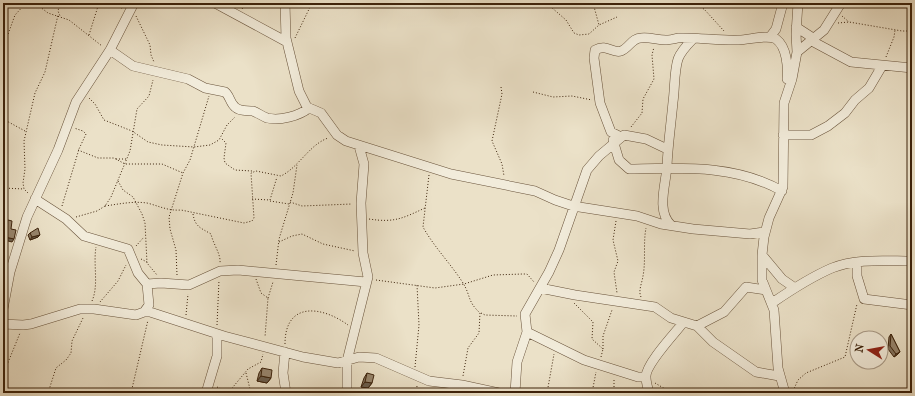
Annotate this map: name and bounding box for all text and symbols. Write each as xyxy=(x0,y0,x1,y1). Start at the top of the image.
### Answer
north arrow xyxy=(849,330,889,370)
text: N xyxy=(852,342,867,354)

